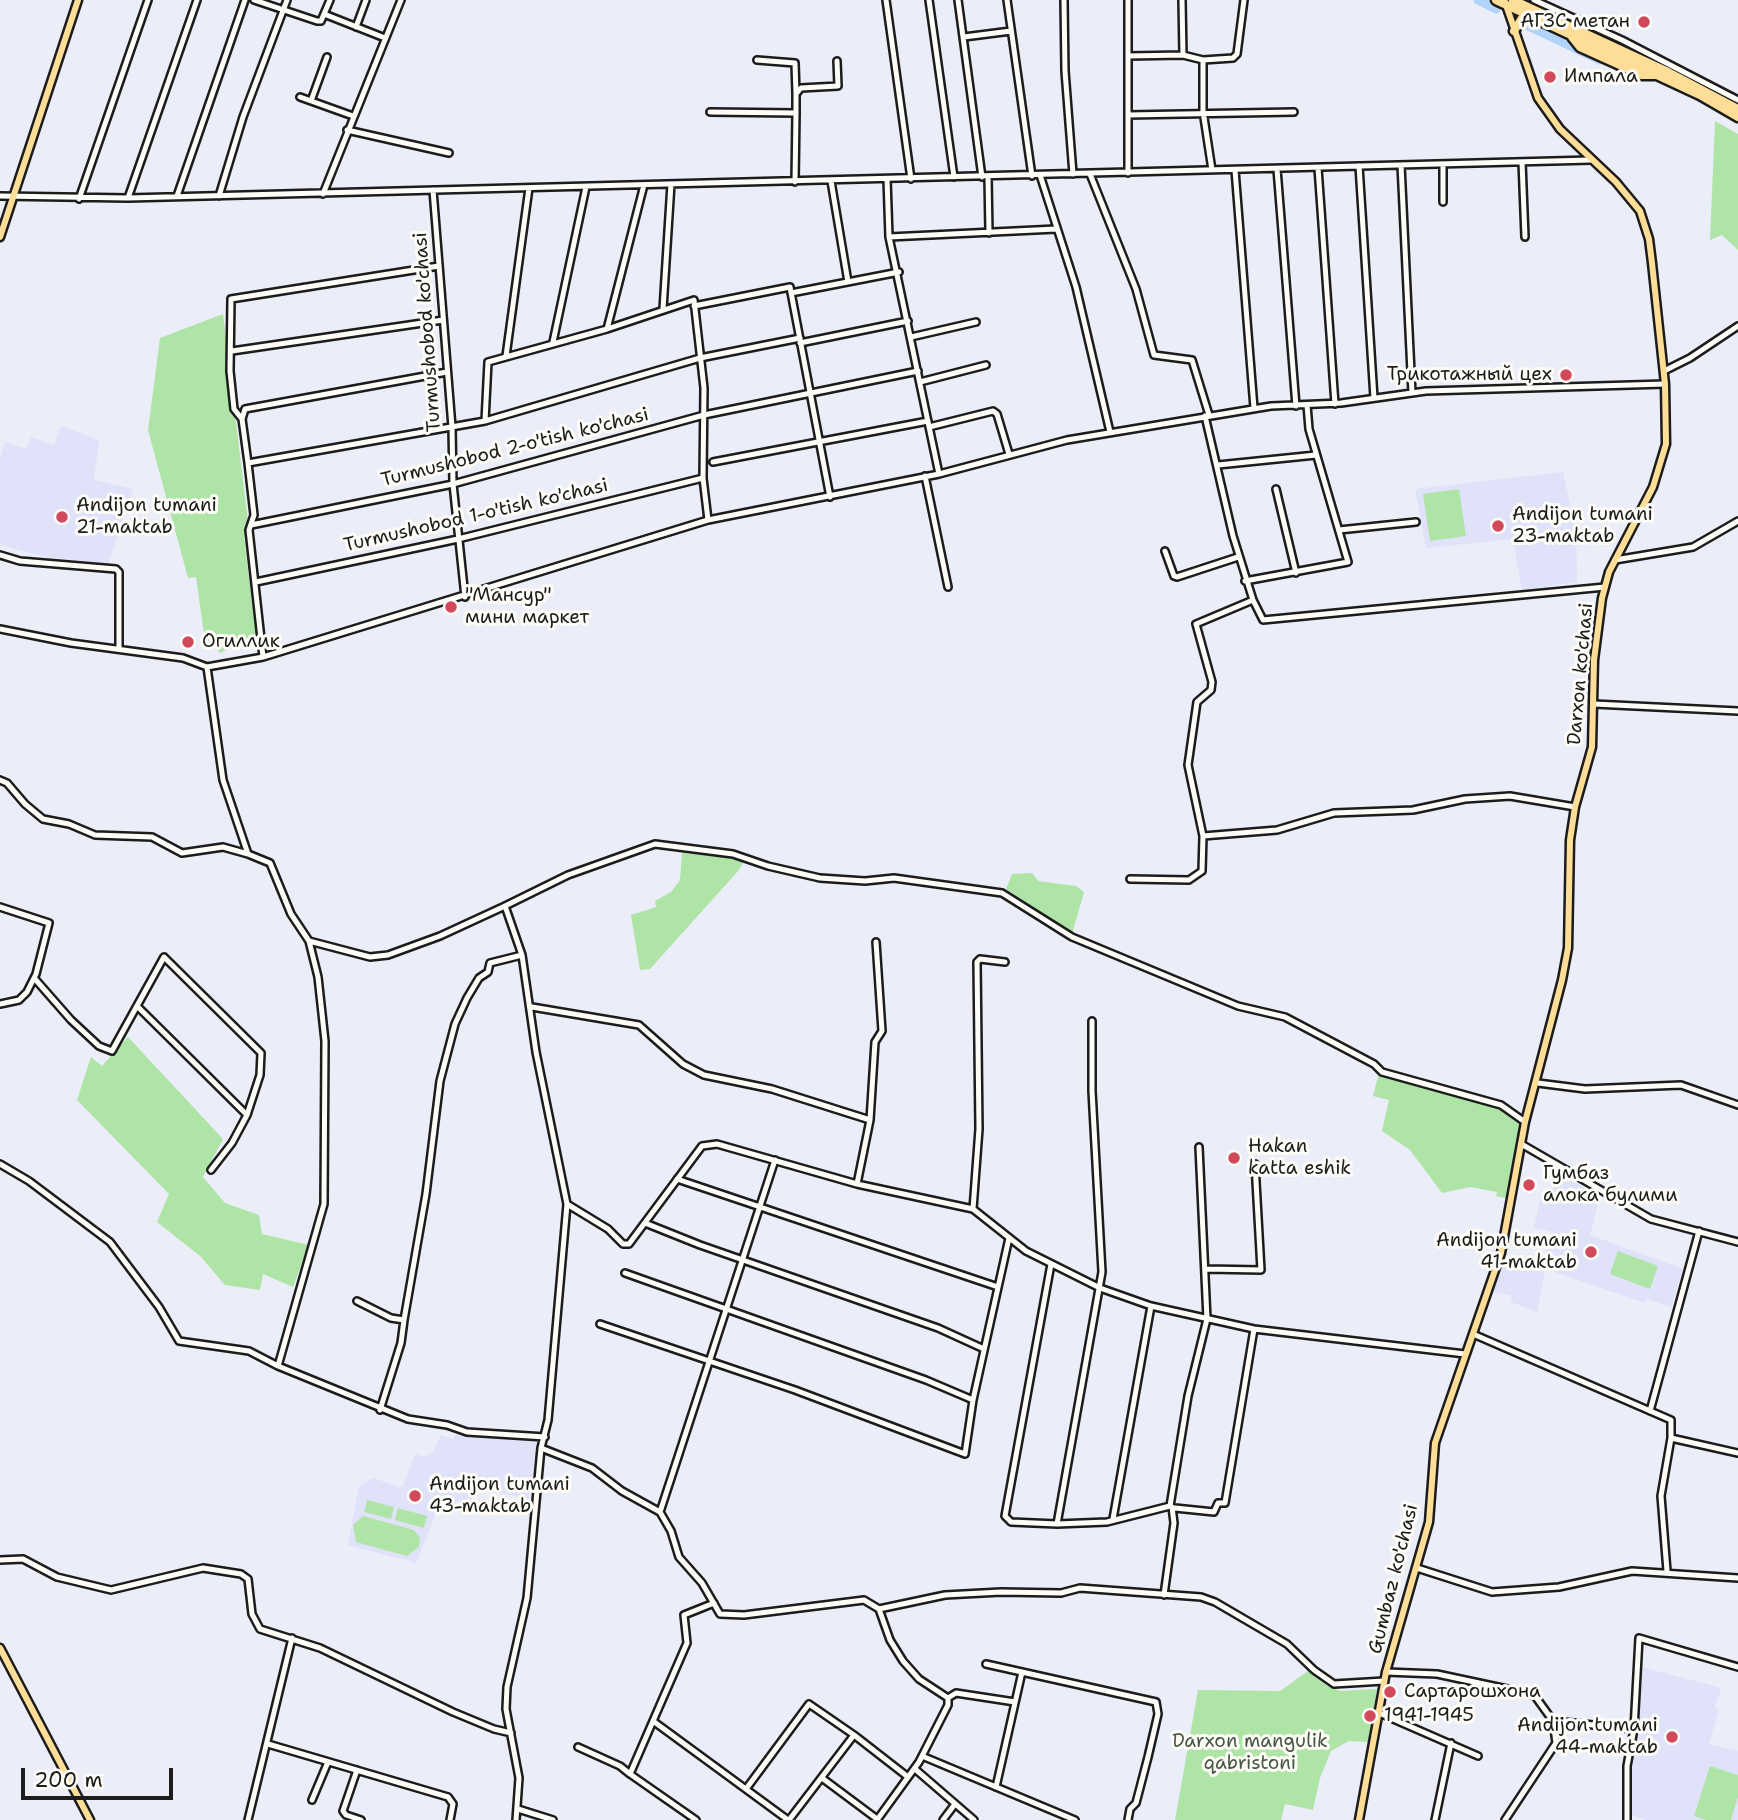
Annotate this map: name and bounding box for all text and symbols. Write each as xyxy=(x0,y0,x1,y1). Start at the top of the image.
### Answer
place label: АГЗС метан xyxy=(1520,11,1630,33)
marker: АГЗС метан xyxy=(1636,14,1652,30)
place label: Импала xyxy=(1564,66,1638,88)
marker: Импала xyxy=(1542,69,1558,85)
street label: Turmushobod ko'chasi xyxy=(410,231,446,433)
place label: Трикотажный цех xyxy=(1387,364,1552,386)
marker: Трикотажный цех xyxy=(1558,367,1574,383)
street label: Turmushobod 2-o'tish ko'chasi xyxy=(379,404,651,492)
street label: Turmushobod 1-o'tish ko'chasi xyxy=(342,474,610,558)
place label: Andijon tumani 21-maktab xyxy=(76,495,217,539)
place label: Andijon tumani 23-maktab xyxy=(1512,504,1653,548)
marker: Andijon tumani 21-maktab xyxy=(54,509,70,525)
marker: Andijon tumani 23-maktab xyxy=(1490,518,1506,534)
place label: "Мансур" мини маркет xyxy=(465,585,589,629)
marker: "Мансур" мини маркет xyxy=(443,599,459,615)
street label: Darxon ko'chasi xyxy=(1563,602,1599,746)
place label: Огиллик xyxy=(202,631,280,653)
marker: Огиллик xyxy=(180,634,196,650)
place label: Hakan katta eshik xyxy=(1248,1136,1351,1180)
marker: Hakan katta eshik xyxy=(1226,1150,1242,1166)
place label: Гумбаз алока булими xyxy=(1543,1163,1678,1207)
marker: Гумбаз алока булими xyxy=(1521,1177,1537,1193)
place label: Andijon tumani 41-maktab xyxy=(1436,1230,1577,1274)
marker: Andijon tumani 41-maktab xyxy=(1583,1244,1599,1260)
place label: Andijon tumani 43-maktab xyxy=(429,1474,570,1518)
marker: Andijon tumani 43-maktab xyxy=(407,1488,423,1504)
street label: Gumbaz ko'chasi xyxy=(1364,1502,1424,1656)
place label: Сартарошхона xyxy=(1404,1681,1541,1703)
marker: Сартарошхона xyxy=(1382,1684,1398,1700)
place label: 1941-1945 xyxy=(1384,1705,1474,1727)
marker: 1941-1945 xyxy=(1362,1708,1378,1724)
place label: Andijon tumani 44-maktab xyxy=(1517,1715,1658,1759)
marker: Andijon tumani 44-maktab xyxy=(1664,1729,1680,1745)
park label: Darxon mangulik qabristoni xyxy=(1172,1731,1328,1775)
scale bar xyxy=(24,1754,177,1798)
text: 200 m xyxy=(34,1766,103,1794)

